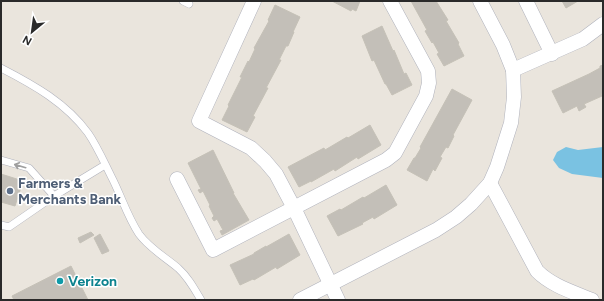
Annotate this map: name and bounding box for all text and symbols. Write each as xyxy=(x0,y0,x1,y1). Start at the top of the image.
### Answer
north arrow xyxy=(12,12,52,52)
text: N xyxy=(21,33,34,48)
one-way arrow xyxy=(14,162,27,169)
place label: Farmers & Merchants Bank xyxy=(18,175,122,208)
marker: Farmers & Merchants Bank xyxy=(5,186,15,196)
place label: Verizon xyxy=(68,273,117,290)
marker: Verizon xyxy=(55,276,65,286)

